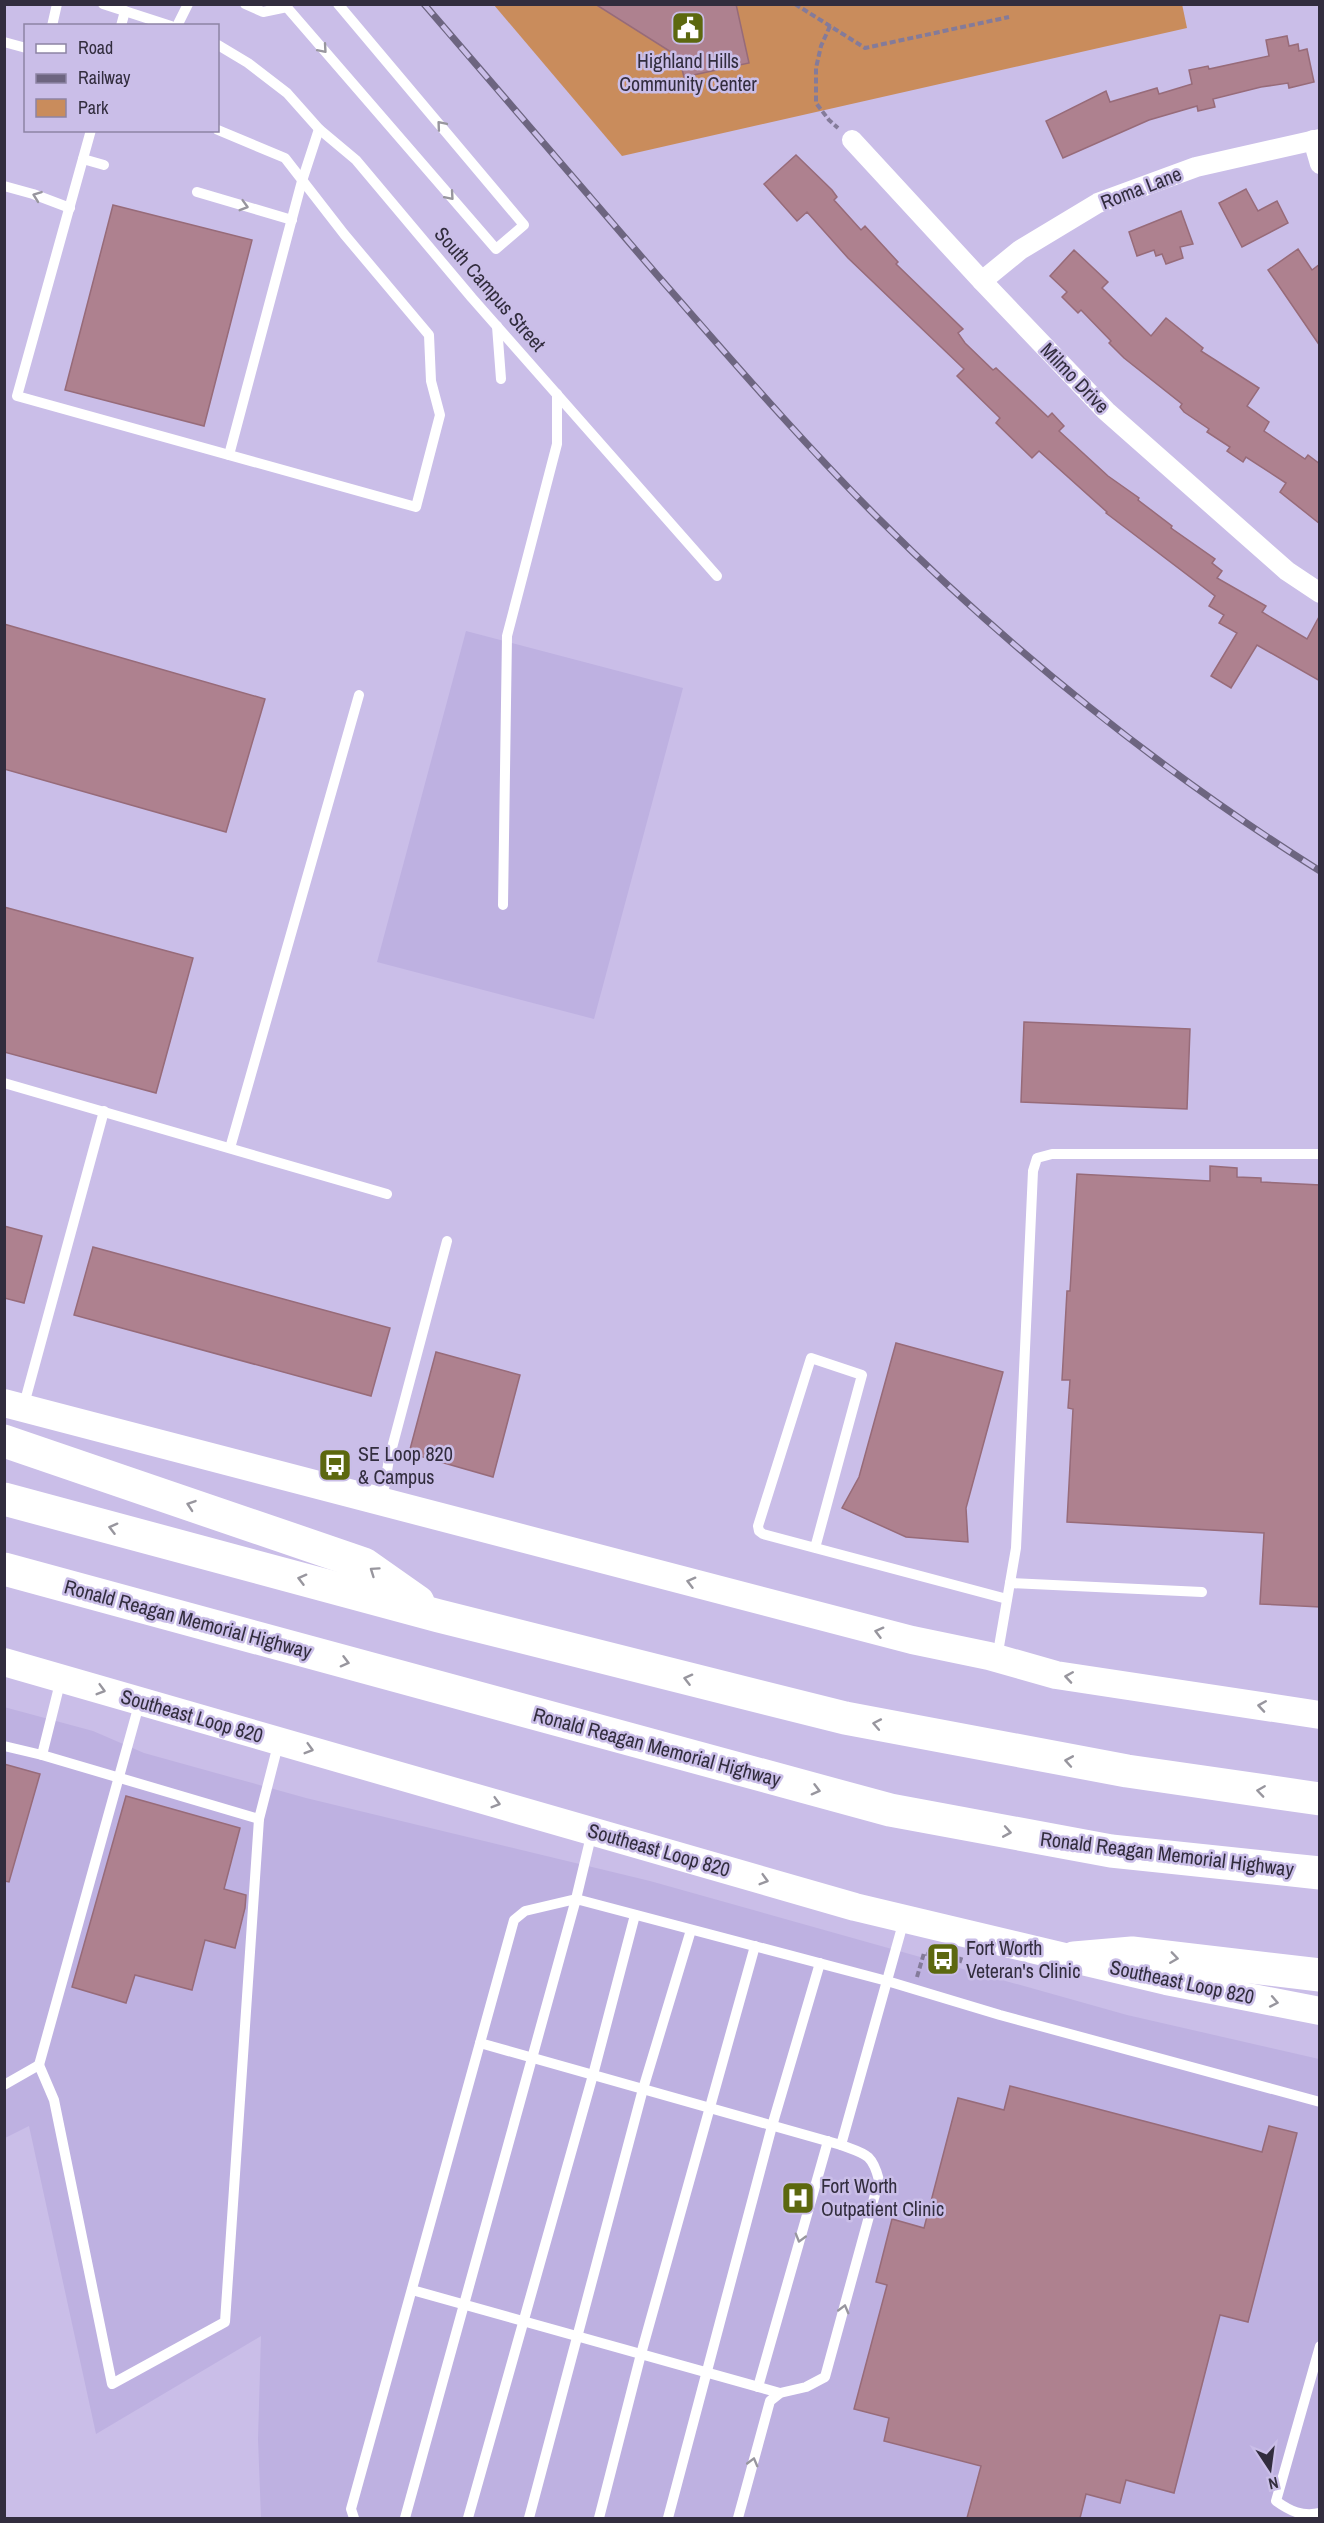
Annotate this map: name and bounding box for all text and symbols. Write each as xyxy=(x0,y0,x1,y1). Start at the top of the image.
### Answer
public building icon: Highland Hills Community Center xyxy=(670,10,706,46)
legend xyxy=(24,24,219,132)
text: Road xyxy=(78,35,113,60)
one-way arrow xyxy=(316,42,327,53)
place label: Highland Hills Community Center xyxy=(619,47,757,97)
text: Railway xyxy=(78,65,131,90)
text: Park xyxy=(78,95,109,120)
one-way arrow xyxy=(437,121,448,132)
street label: Roma Lane xyxy=(1096,160,1185,215)
one-way arrow xyxy=(33,190,43,203)
one-way arrow xyxy=(443,190,454,200)
one-way arrow xyxy=(238,199,249,211)
street label: South Campus Street xyxy=(429,221,552,357)
street label: Milmo Drive xyxy=(1035,336,1116,419)
place label: SE Loop 820 & Campus xyxy=(358,1440,453,1490)
bus stop icon: SE Loop 820 & Campus xyxy=(317,1447,353,1483)
one-way arrow xyxy=(186,1499,197,1512)
one-way arrow xyxy=(109,1523,119,1536)
one-way arrow xyxy=(369,1567,380,1578)
street label: Ronald Reagan Memorial Highway xyxy=(61,1572,316,1665)
one-way arrow xyxy=(297,1574,308,1586)
one-way arrow xyxy=(686,1577,696,1590)
one-way arrow xyxy=(874,1626,884,1639)
one-way arrow xyxy=(339,1654,349,1667)
one-way arrow xyxy=(1064,1671,1074,1683)
one-way arrow xyxy=(683,1674,693,1687)
one-way arrow xyxy=(96,1682,106,1695)
street label: Southeast Loop 820 xyxy=(118,1682,266,1749)
street label: Ronald Reagan Memorial Highway xyxy=(530,1700,785,1793)
one-way arrow xyxy=(1257,1701,1266,1713)
one-way arrow xyxy=(873,1718,883,1731)
one-way arrow xyxy=(303,1742,314,1754)
one-way arrow xyxy=(1064,1755,1074,1768)
one-way arrow xyxy=(810,1783,821,1795)
one-way arrow xyxy=(1257,1786,1266,1798)
one-way arrow xyxy=(490,1796,501,1808)
street label: Southeast Loop 820 xyxy=(585,1816,733,1883)
one-way arrow xyxy=(1001,1825,1011,1838)
street label: Ronald Reagan Memorial Highway xyxy=(1039,1825,1296,1883)
one-way arrow xyxy=(758,1873,769,1885)
place label: Fort Worth Veteran's Clinic xyxy=(966,1934,1080,1984)
bus stop icon: Fort Worth Veteran's Clinic xyxy=(925,1941,961,1977)
one-way arrow xyxy=(1169,1952,1178,1964)
street label: Southeast Loop 820 xyxy=(1107,1953,1257,2010)
one-way arrow xyxy=(1269,1995,1279,2008)
place label: Fort Worth Outpatient Clinic xyxy=(821,2172,944,2222)
hospital icon: Fort Worth Outpatient Clinic xyxy=(780,2180,816,2216)
one-way arrow xyxy=(795,2232,807,2243)
one-way arrow xyxy=(836,2304,849,2314)
north arrow xyxy=(1240,2439,1300,2499)
one-way arrow xyxy=(746,2457,759,2467)
text: N xyxy=(1266,2472,1280,2495)

